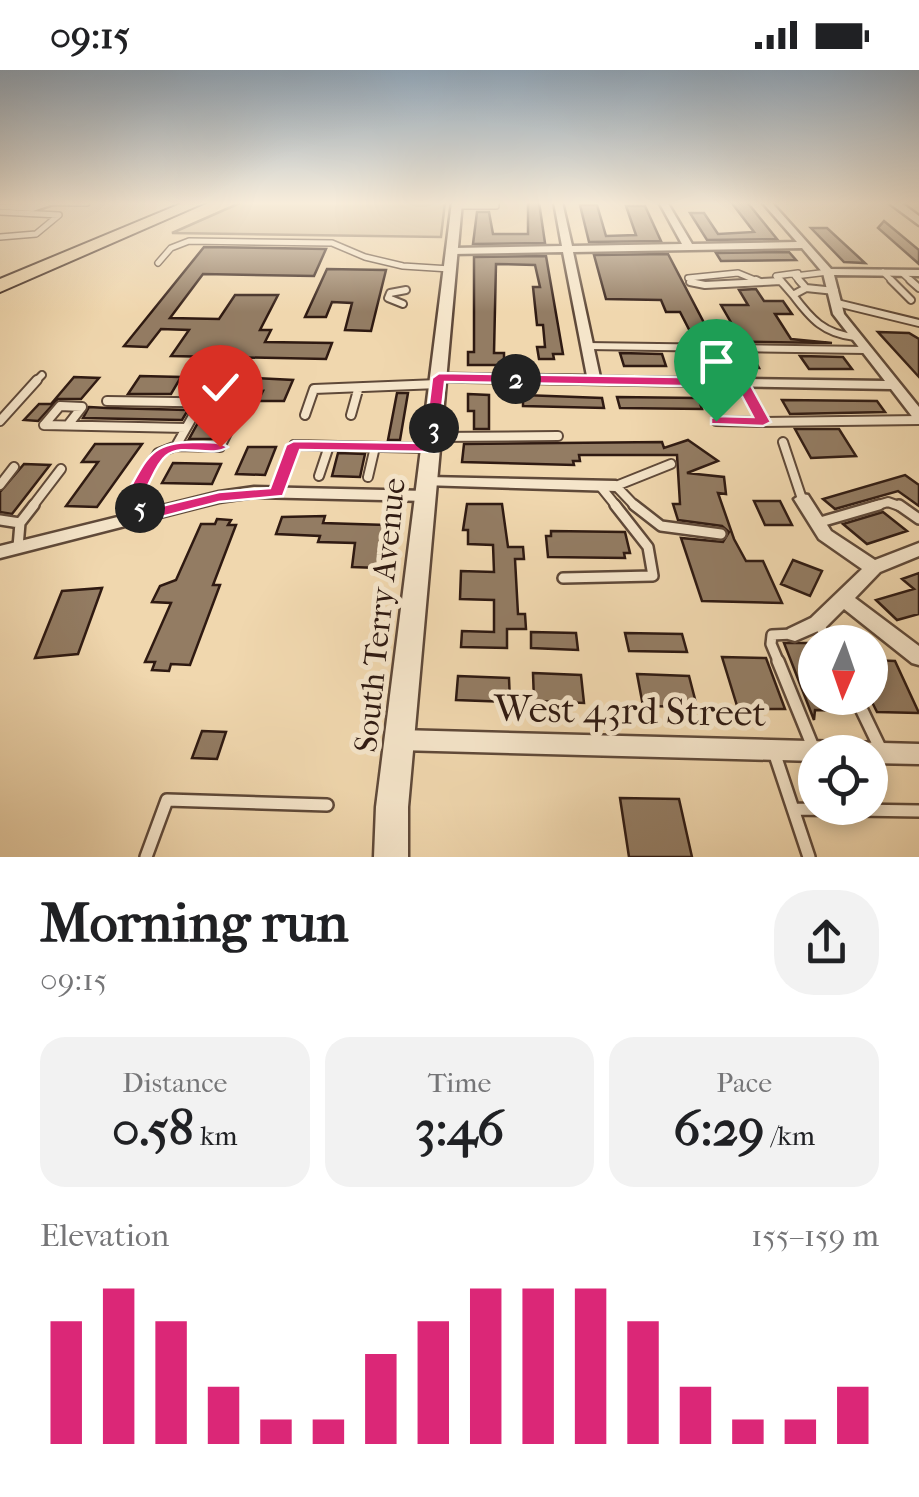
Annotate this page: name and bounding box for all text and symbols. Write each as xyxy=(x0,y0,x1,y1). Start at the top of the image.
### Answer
text: 09:15 xyxy=(50,13,130,58)
pin xyxy=(674,319,759,422)
icon: arrive xyxy=(689,334,744,389)
pin xyxy=(178,345,263,448)
pin: 2 xyxy=(491,354,541,404)
icon: check xyxy=(193,360,248,415)
text: 2 xyxy=(509,362,523,395)
pin: 3 xyxy=(409,403,459,453)
text: 3 xyxy=(428,411,440,444)
street label: South Terry Avenue xyxy=(347,476,413,754)
pin: 5 xyxy=(115,483,165,533)
text: 5 xyxy=(134,491,146,524)
north arrow xyxy=(798,625,888,715)
map controls xyxy=(798,625,888,825)
street label: West 43rd Street xyxy=(493,686,767,736)
button: locate xyxy=(798,735,888,825)
button: share xyxy=(774,890,879,995)
text: Morning run xyxy=(40,891,348,955)
text: 09:15 xyxy=(40,961,107,998)
text: Distance xyxy=(122,1066,227,1099)
text: Time xyxy=(428,1066,491,1099)
text: Pace xyxy=(716,1066,772,1099)
text: 0.58 xyxy=(112,1099,194,1158)
text: 3:46 xyxy=(415,1099,504,1158)
text: 6:29 xyxy=(673,1099,764,1158)
text: km xyxy=(194,1119,238,1152)
text: /km xyxy=(764,1119,815,1152)
text: Elevation xyxy=(40,1217,169,1254)
text: 155–159 m xyxy=(751,1217,879,1254)

